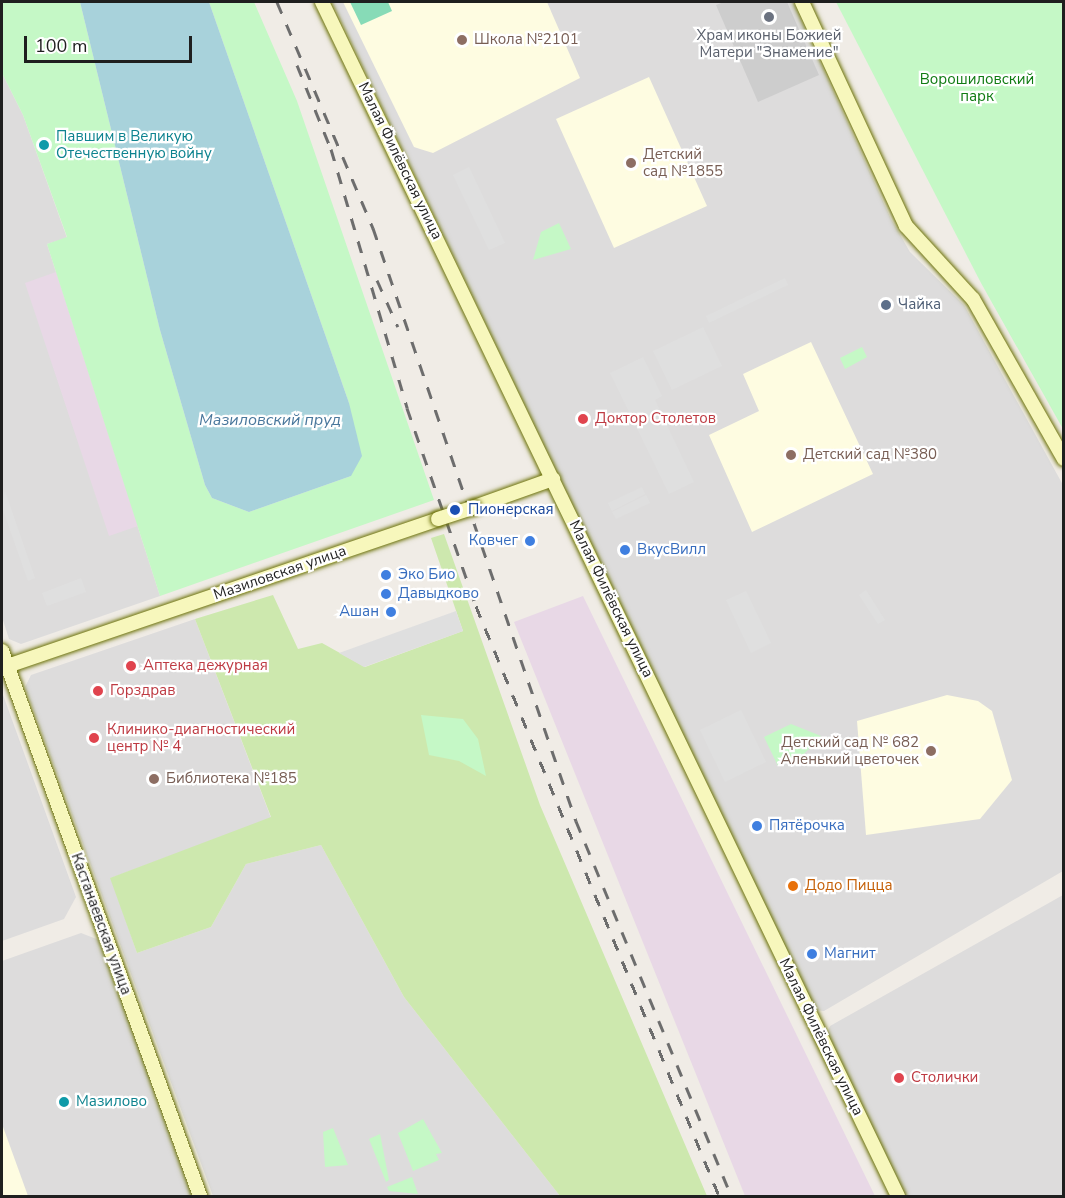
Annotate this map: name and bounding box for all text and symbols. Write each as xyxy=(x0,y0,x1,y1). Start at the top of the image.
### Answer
marker: Храм иконы Божией Матери "Знамение" xyxy=(762,10,776,24)
scale bar xyxy=(27,24,195,62)
place label: Храм иконы Божией Матери "Знамение" xyxy=(696,26,842,61)
place label: Школа №2101 xyxy=(474,31,579,49)
marker: Школа №2101 xyxy=(455,33,469,47)
text: 100 m xyxy=(35,34,87,58)
park label: Ворошиловский парк xyxy=(920,70,1034,105)
street label: Малая Филёвская улица xyxy=(354,79,446,243)
place label: Павшим в Великую Отечественную войну xyxy=(56,127,212,162)
marker: Павшим в Великую Отечественную войну xyxy=(37,138,51,152)
place label: Детский сад №1855 xyxy=(643,145,723,180)
marker: Детский сад №1855 xyxy=(624,156,638,170)
place label: Чайка xyxy=(898,296,941,314)
marker: Чайка xyxy=(879,298,893,312)
water label: Мазиловский пруд xyxy=(199,410,341,430)
place label: Доктор Столетов xyxy=(595,410,716,428)
marker: Доктор Столетов xyxy=(576,412,590,426)
place label: Детский сад №380 xyxy=(803,446,937,464)
marker: Детский сад №380 xyxy=(784,448,798,462)
marker: Пионерская xyxy=(446,501,464,519)
place label: Пионерская xyxy=(468,501,554,519)
street label: Малая Филёвская улица xyxy=(565,517,657,681)
place label: Ковчег xyxy=(469,532,518,550)
marker: Ковчег xyxy=(523,534,537,548)
place label: ВкусВилл xyxy=(637,541,706,559)
street label: Мазиловская улица xyxy=(211,542,349,604)
marker: ВкусВилл xyxy=(618,543,632,557)
place label: Эко Био xyxy=(398,566,455,584)
marker: Эко Био xyxy=(379,568,393,582)
place label: Давыдково xyxy=(398,585,479,603)
marker: Давыдково xyxy=(379,587,393,601)
place label: Ашан xyxy=(339,603,379,621)
marker: Ашан xyxy=(384,605,398,619)
place label: Аптека дежурная xyxy=(143,657,268,675)
marker: Аптека дежурная xyxy=(124,659,138,673)
place label: Горздрав xyxy=(110,682,175,700)
marker: Горздрав xyxy=(91,684,105,698)
place label: Клинико-диагностический центр № 4 xyxy=(107,720,295,755)
marker: Клинико-диагностический центр № 4 xyxy=(85,729,103,747)
place label: Детский сад № 682 Аленький цветочек xyxy=(780,733,919,768)
marker: Детский сад № 682 Аленький цветочек xyxy=(924,744,938,758)
place label: Библиотека №185 xyxy=(166,770,297,788)
marker: Библиотека №185 xyxy=(147,772,161,786)
place label: Пятёрочка xyxy=(769,817,845,835)
marker: Пятёрочка xyxy=(750,819,764,833)
street label: Кастанаевская улица xyxy=(67,851,135,997)
place label: Додо Пицца xyxy=(805,877,893,895)
marker: Додо Пицца xyxy=(786,879,800,893)
place label: Магнит xyxy=(824,945,876,963)
marker: Магнит xyxy=(805,947,819,961)
street label: Малая Филёвская улица xyxy=(775,955,867,1119)
place label: Столички xyxy=(911,1069,978,1087)
marker: Столички xyxy=(892,1071,906,1085)
place label: Мазилово xyxy=(76,1093,147,1111)
marker: Мазилово xyxy=(57,1095,71,1109)

